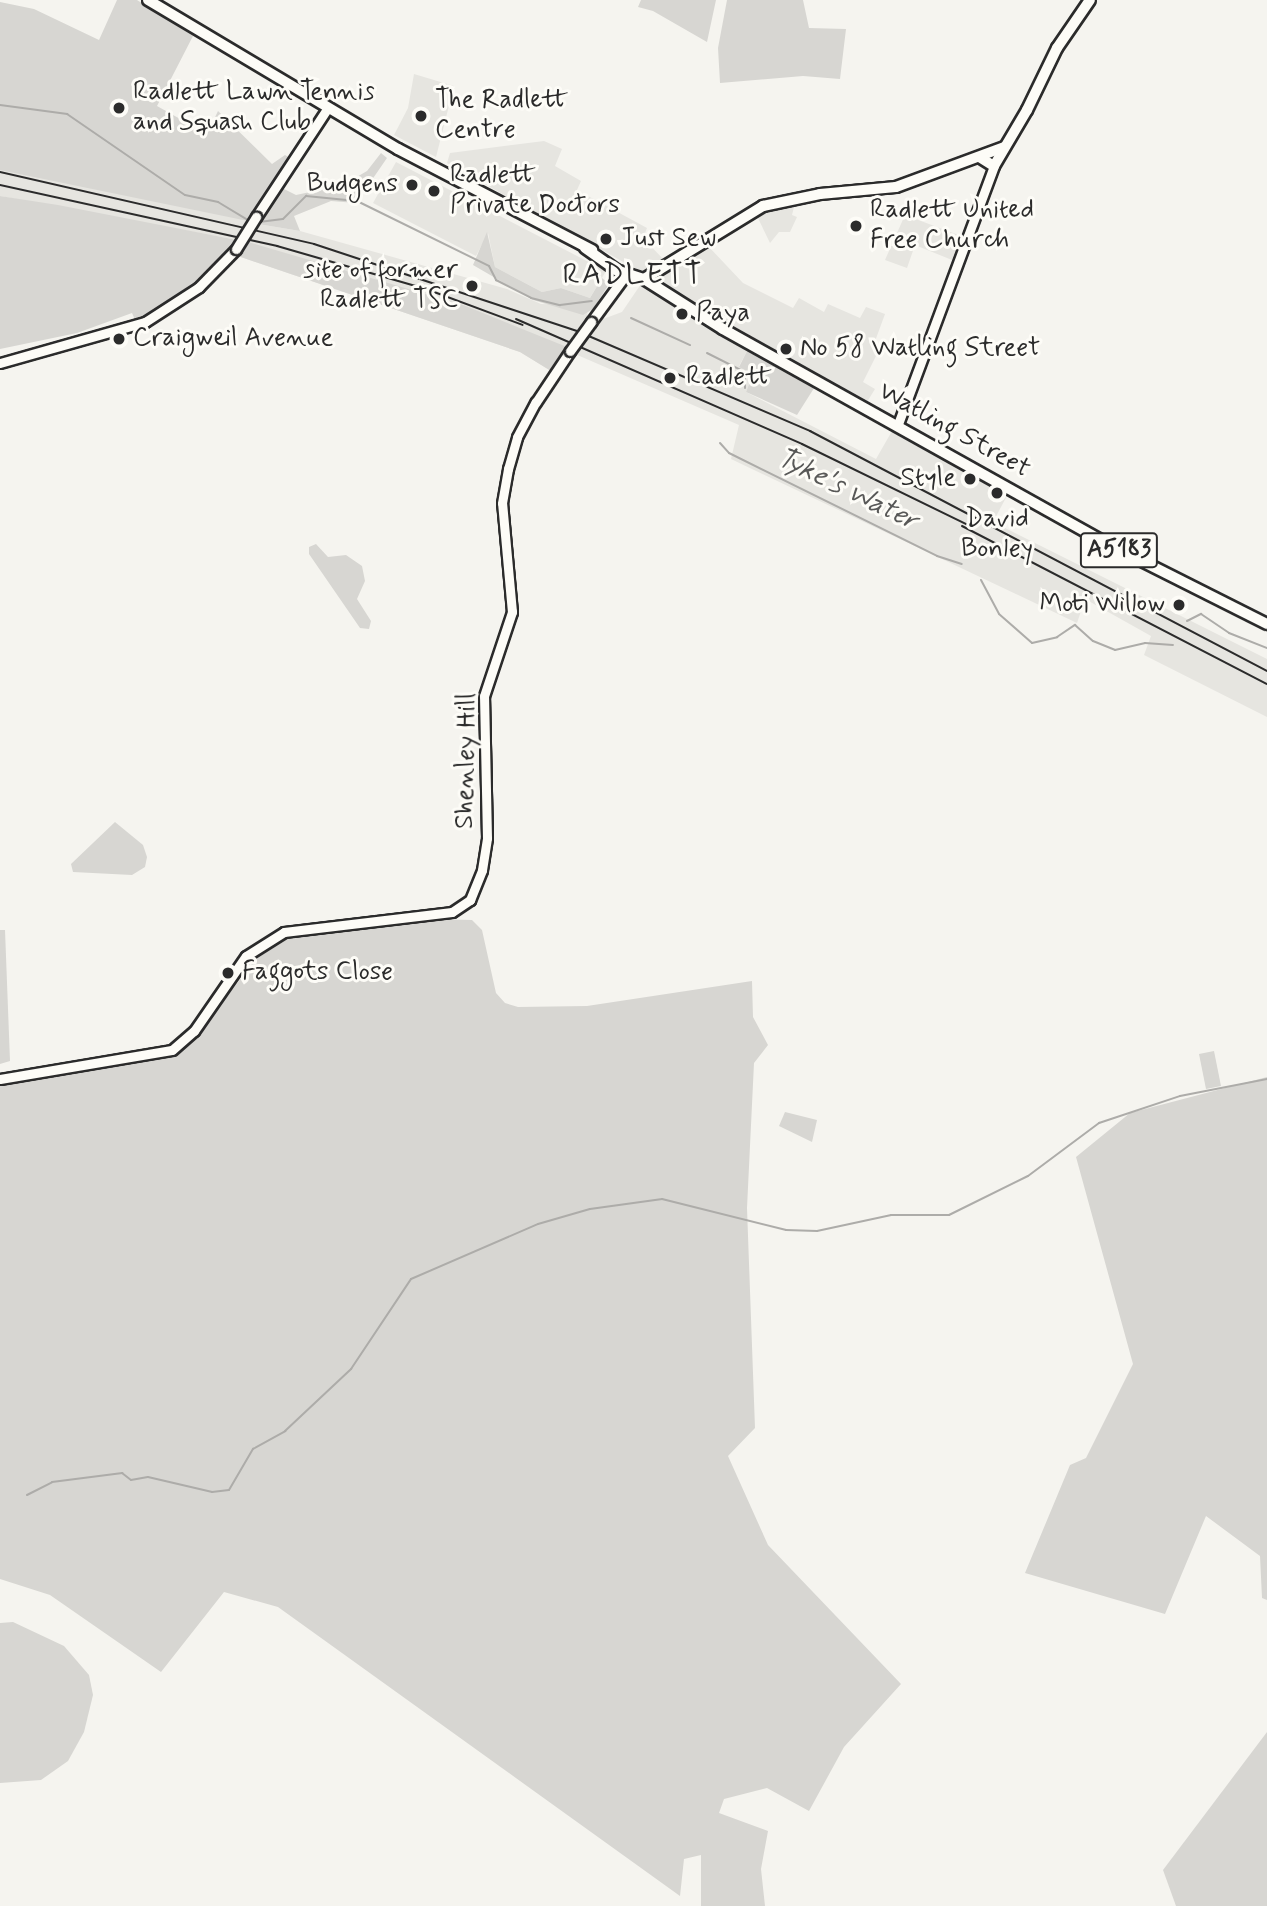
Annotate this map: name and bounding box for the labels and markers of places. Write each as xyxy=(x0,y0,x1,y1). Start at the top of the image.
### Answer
place label: Radlett Lawn Tennis and Squash Club xyxy=(133,77,375,138)
place label: The Radlett Centre xyxy=(435,85,567,146)
marker: Radlett Lawn Tennis and Squash Club xyxy=(111,100,127,116)
marker: The Radlett Centre xyxy=(413,108,429,124)
place label: Radlett Private Doctors xyxy=(450,160,621,222)
place label: Budgens xyxy=(307,169,398,201)
marker: Budgens xyxy=(404,177,420,193)
marker: Radlett Private Doctors xyxy=(424,181,444,201)
place label: Radlett United Free Church xyxy=(870,195,1034,256)
marker: Radlett United Free Church xyxy=(848,218,864,234)
place label: Just Sew xyxy=(620,223,716,255)
marker: Just Sew xyxy=(598,231,614,247)
place label: site of former Radlett TSC xyxy=(302,255,458,316)
marker: site of former Radlett TSC xyxy=(464,278,480,294)
place label: Paya xyxy=(696,298,750,330)
marker: Paya xyxy=(674,306,690,322)
place label: Craigweil Avenue xyxy=(133,323,326,355)
marker: Craigweil Avenue xyxy=(111,331,127,347)
place label: No 58 Watling Street xyxy=(800,333,1039,365)
marker: No 58 Watling Street xyxy=(778,341,794,357)
place label: Radlett xyxy=(686,362,772,394)
marker: Radlett xyxy=(660,368,680,388)
place label: Style xyxy=(901,463,956,495)
marker: Style xyxy=(962,471,978,487)
marker: David Bonley xyxy=(989,485,1005,501)
place label: David Bonley xyxy=(961,504,1033,566)
place label: Moti Willow xyxy=(1040,589,1165,621)
marker: Moti Willow xyxy=(1171,597,1187,613)
place label: Faggots Close xyxy=(242,957,393,989)
marker: Faggots Close xyxy=(220,965,236,981)

